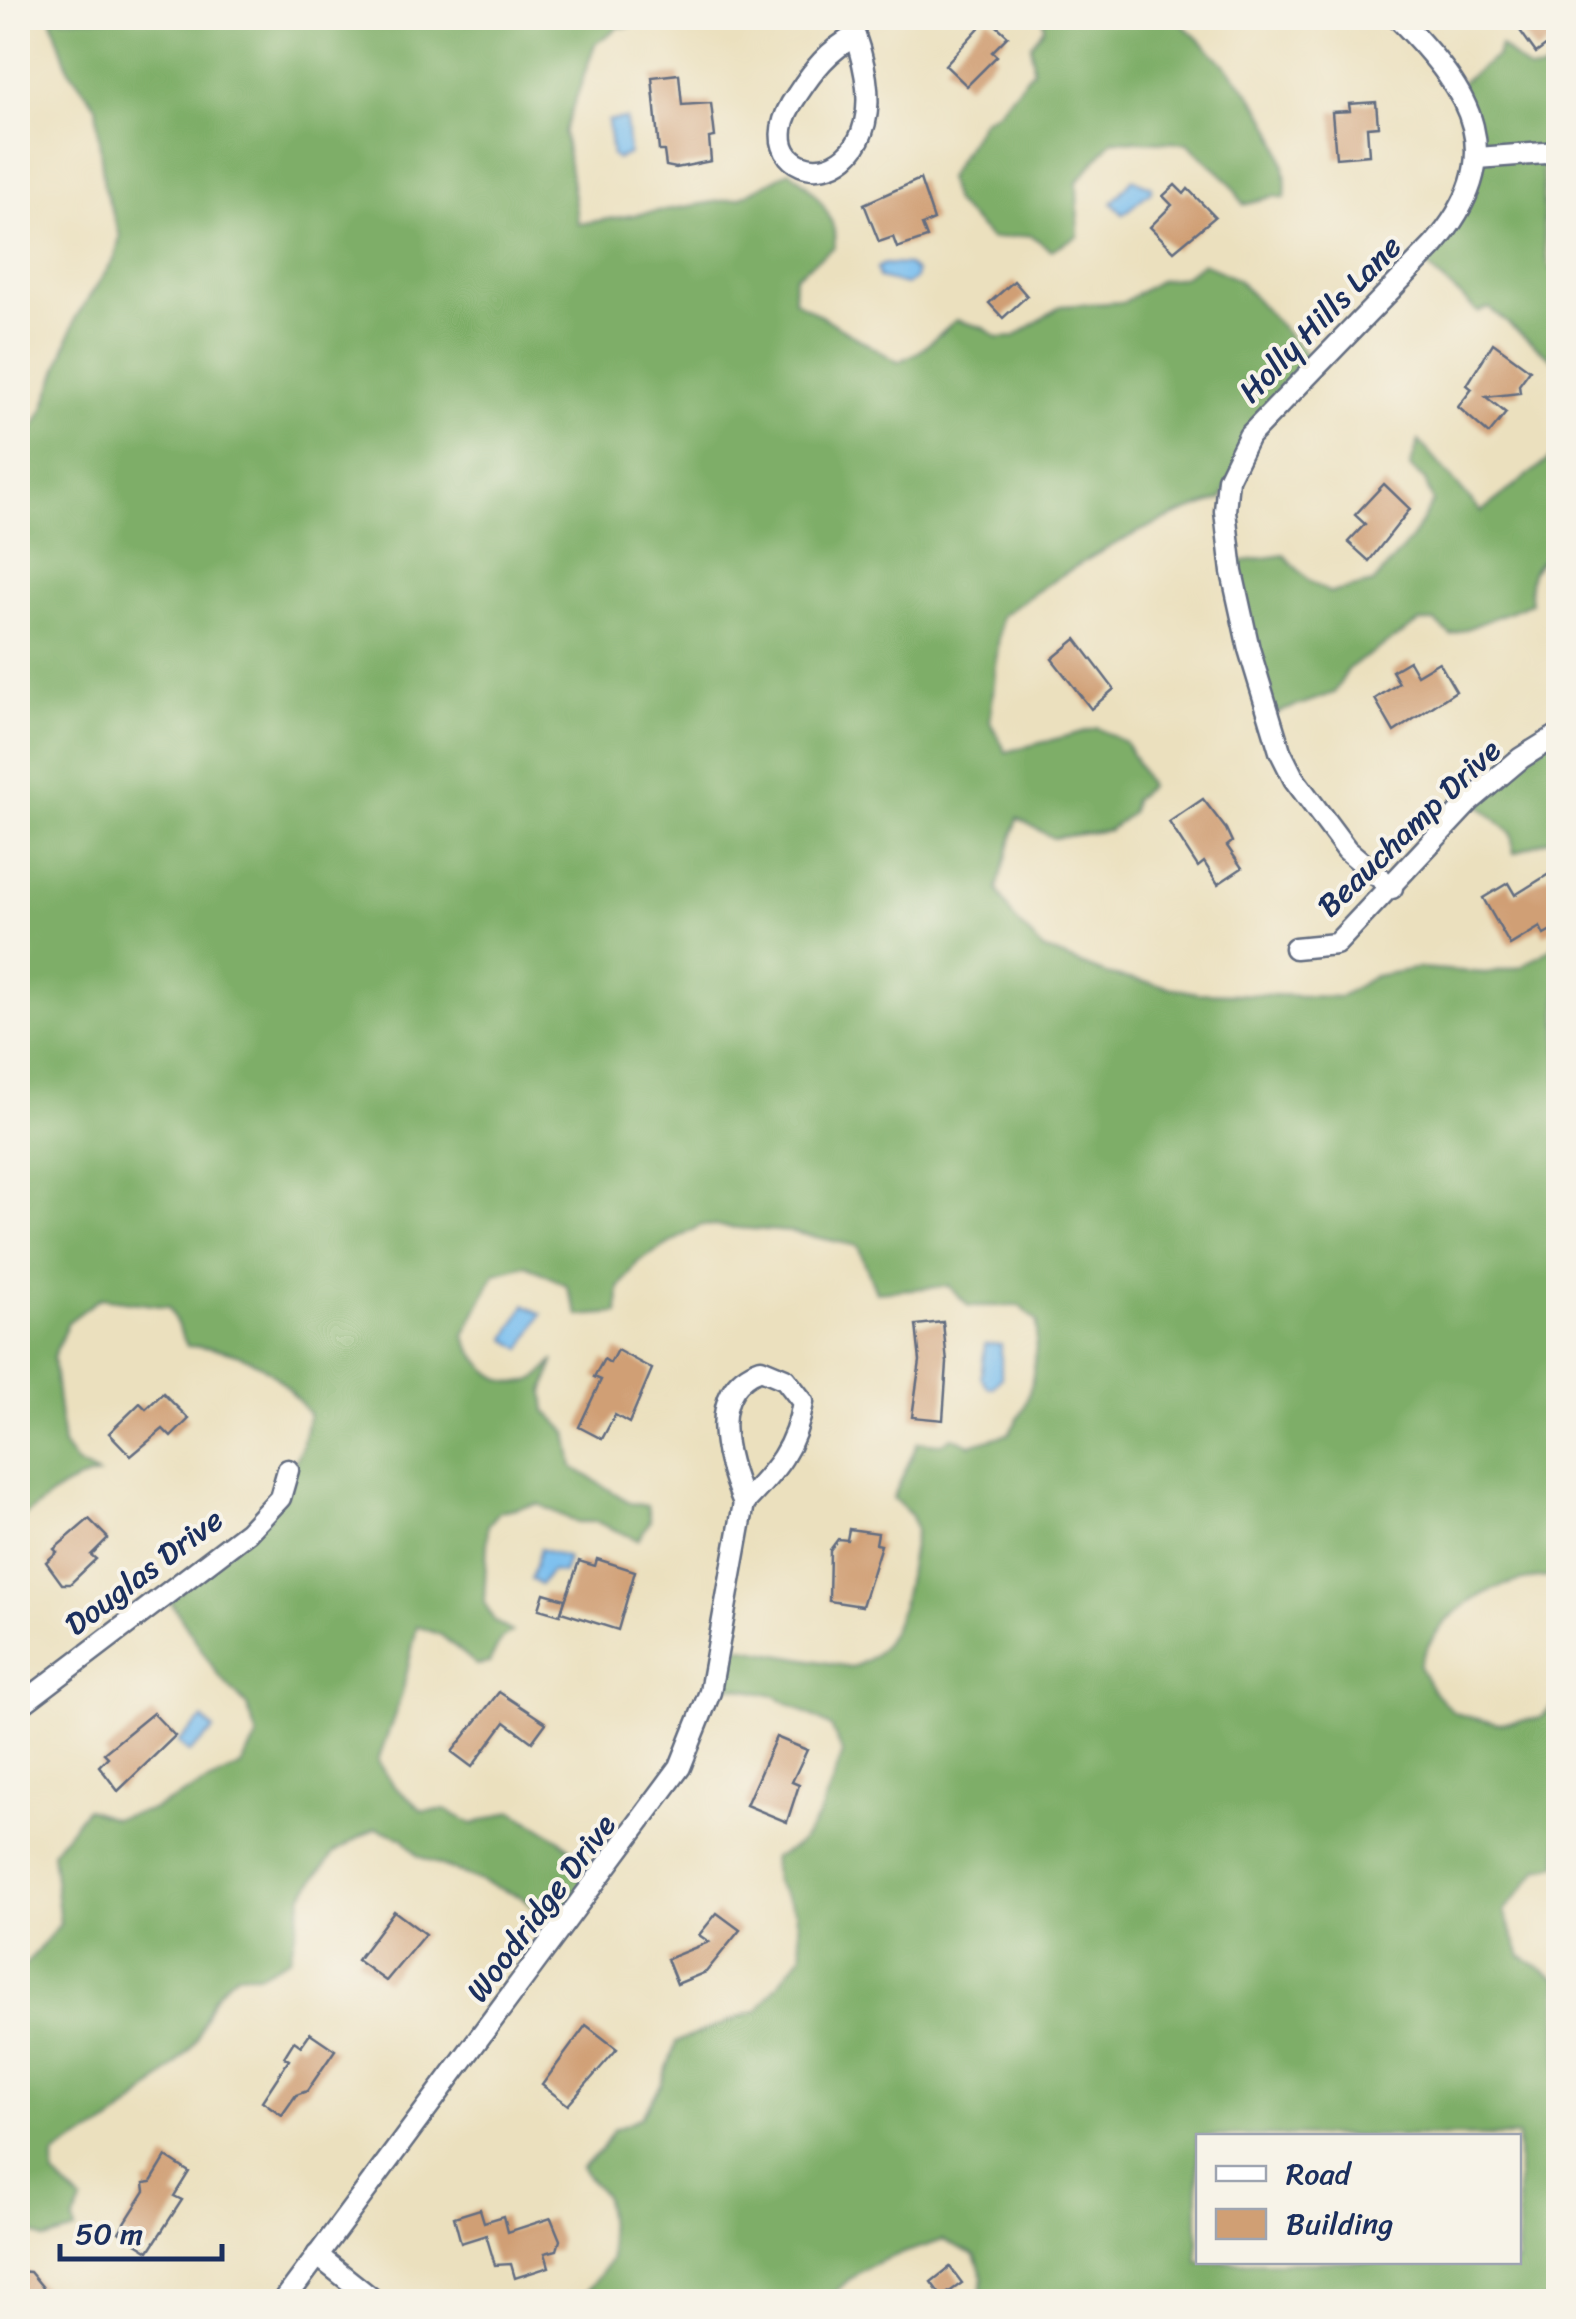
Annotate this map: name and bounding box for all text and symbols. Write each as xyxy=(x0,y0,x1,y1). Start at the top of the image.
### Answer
street label: Holly Hills Lane xyxy=(1224,221,1416,417)
street label: Beauchamp Drive xyxy=(1303,724,1515,932)
street label: Douglas Drive xyxy=(52,1493,236,1651)
street label: Woodridge Drive xyxy=(450,1801,632,2015)
legend xyxy=(1196,2134,1521,2264)
text: Road xyxy=(1286,2147,1353,2201)
text: Building xyxy=(1286,2197,1393,2251)
scale bar xyxy=(60,2199,222,2261)
text: 50 m xyxy=(75,2207,143,2261)

